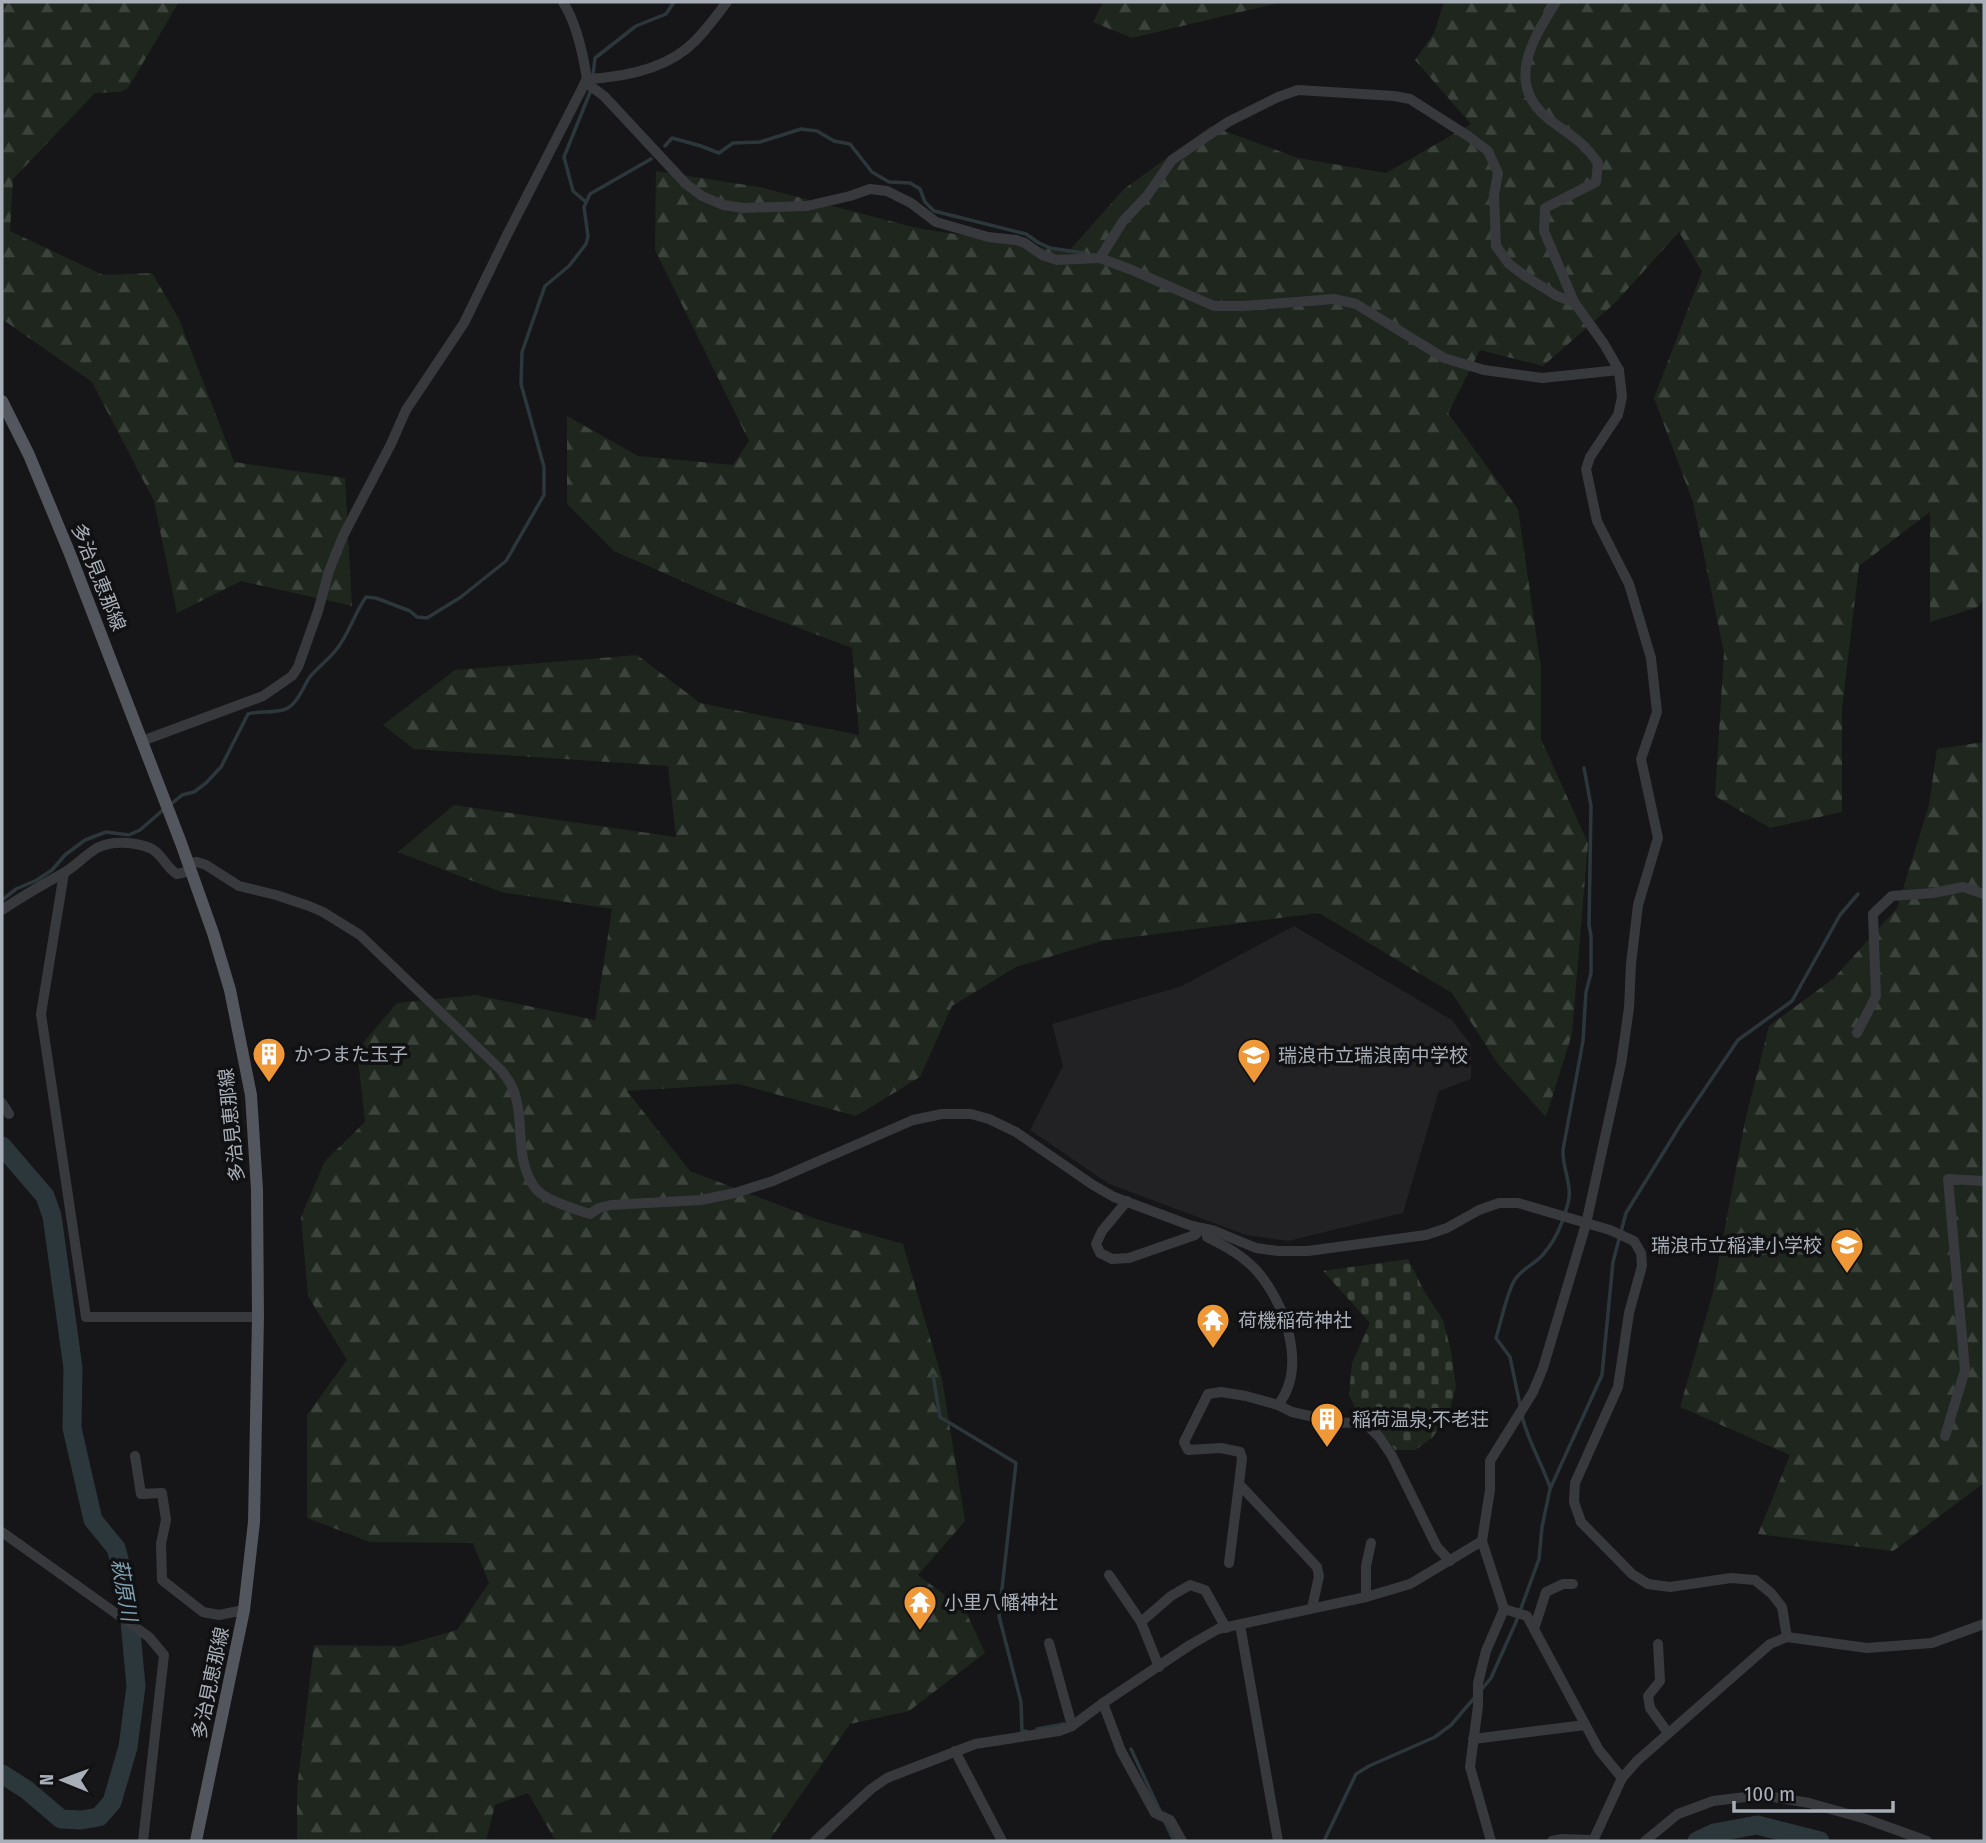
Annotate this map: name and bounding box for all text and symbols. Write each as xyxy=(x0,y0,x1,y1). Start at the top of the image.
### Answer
street label: 多治見恵那線 xyxy=(67,520,131,634)
building icon: かつまた玉子 xyxy=(250,1035,288,1084)
school or university icon: 瑞浪市立瑞浪南中学校 xyxy=(1235,1036,1273,1085)
place label: かつまた玉子 xyxy=(294,1043,408,1066)
place label: 瑞浪市立瑞浪南中学校 xyxy=(1278,1044,1468,1067)
street label: 多治見恵那線 xyxy=(214,1067,249,1183)
school or university icon: 瑞浪市立稲津小学校 xyxy=(1828,1226,1866,1275)
place label: 瑞浪市立稲津小学校 xyxy=(1651,1234,1822,1257)
temple icon: 荷機稲荷神社 xyxy=(1194,1301,1232,1350)
place label: 荷機稲荷神社 xyxy=(1238,1309,1352,1332)
building icon: 稲荷温泉;不老荘 xyxy=(1308,1400,1346,1449)
place label: 稲荷温泉;不老荘 xyxy=(1352,1408,1489,1431)
water label: 萩原川 xyxy=(106,1557,143,1625)
temple icon: 小里八幡神社 xyxy=(901,1583,939,1632)
place label: 小里八幡神社 xyxy=(944,1591,1058,1614)
street label: 多治見恵那線 xyxy=(187,1625,234,1741)
north arrow xyxy=(28,1745,98,1815)
scale bar xyxy=(1734,1770,1893,1814)
text: N xyxy=(35,1774,58,1786)
text: 100 m xyxy=(1744,1781,1795,1807)

